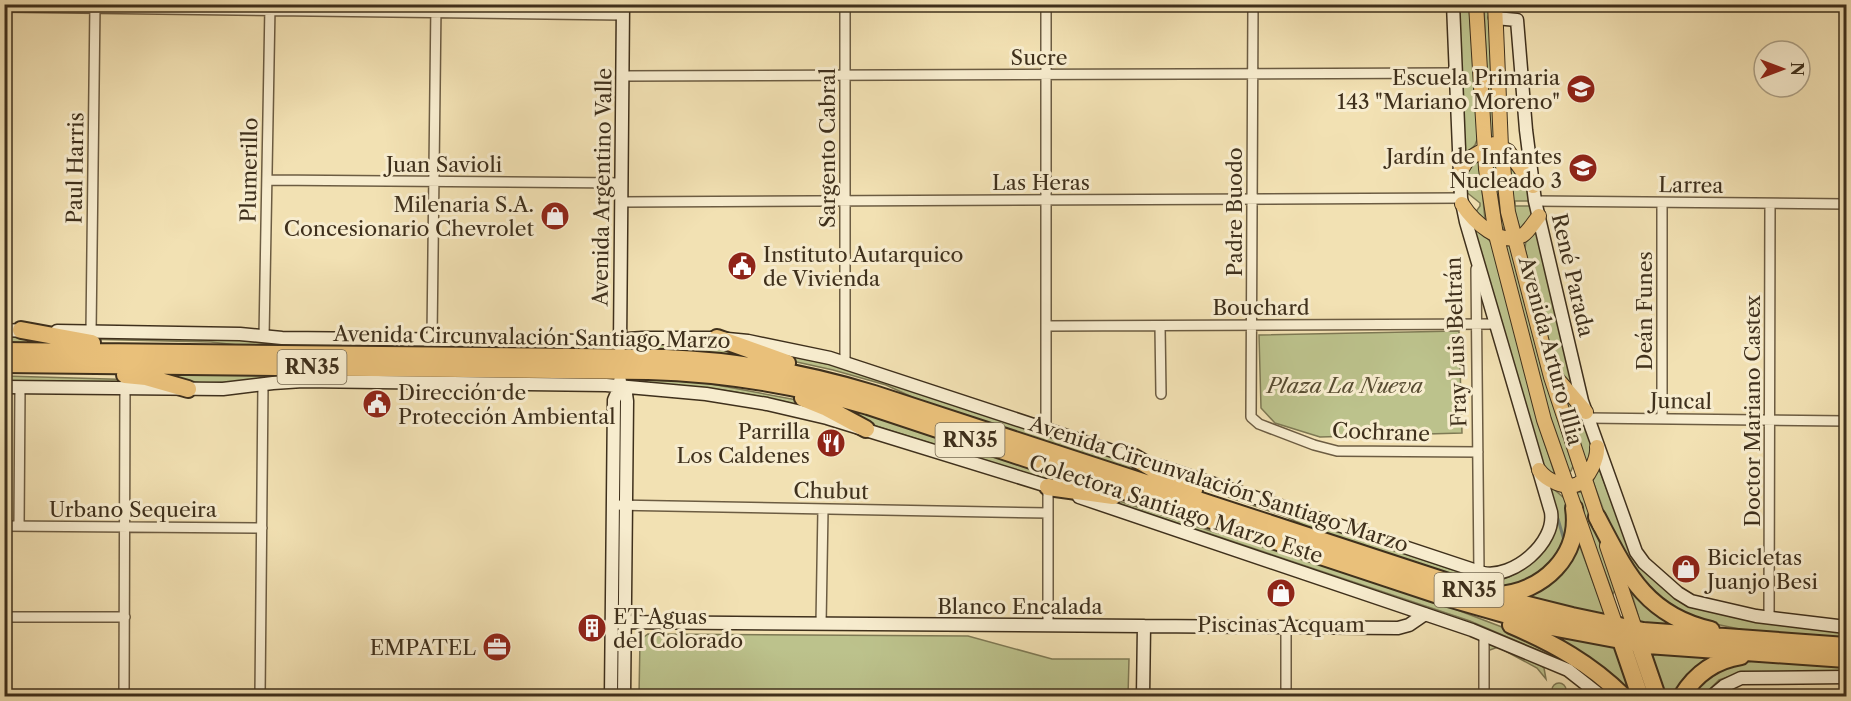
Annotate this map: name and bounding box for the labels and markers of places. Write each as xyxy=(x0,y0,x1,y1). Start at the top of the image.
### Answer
place label: Escuela Primaria 143 "Mariano Moreno" xyxy=(1337,65,1561,114)
school or university icon: Escuela Primaria 143 "Mariano Moreno" xyxy=(1565,73,1597,105)
place label: Jardín de Infantes Nucleado 3 xyxy=(1383,144,1562,193)
school or university icon: Jardín de Infantes Nucleado 3 xyxy=(1567,152,1599,184)
place label: Milenaria S.A. Concesionario Chevrolet xyxy=(284,192,535,241)
shop icon: Milenaria S.A. Concesionario Chevrolet xyxy=(539,200,571,232)
place label: Instituto Autarquico de Vivienda xyxy=(763,242,963,291)
public building icon: Instituto Autarquico de Vivienda xyxy=(726,250,758,282)
place label: Dirección de Protección Ambiental xyxy=(398,380,616,429)
public building icon: Dirección de Protección Ambiental xyxy=(361,388,393,420)
place label: Parrilla Los Caldenes xyxy=(677,419,811,468)
restaurant icon: Parrilla Los Caldenes xyxy=(815,427,847,459)
place label: Bicicletas Juanjo Besi xyxy=(1704,545,1818,594)
shop icon: Bicicletas Juanjo Besi xyxy=(1670,553,1702,585)
shop icon: Piscinas Acquam xyxy=(1265,577,1297,609)
place label: ET Aguas del Colorado xyxy=(613,604,743,653)
building icon: ET Aguas del Colorado xyxy=(576,612,608,644)
place label: Piscinas Acquam xyxy=(1197,612,1365,637)
office icon: EMPATEL xyxy=(481,631,513,663)
place label: EMPATEL xyxy=(370,635,476,660)

